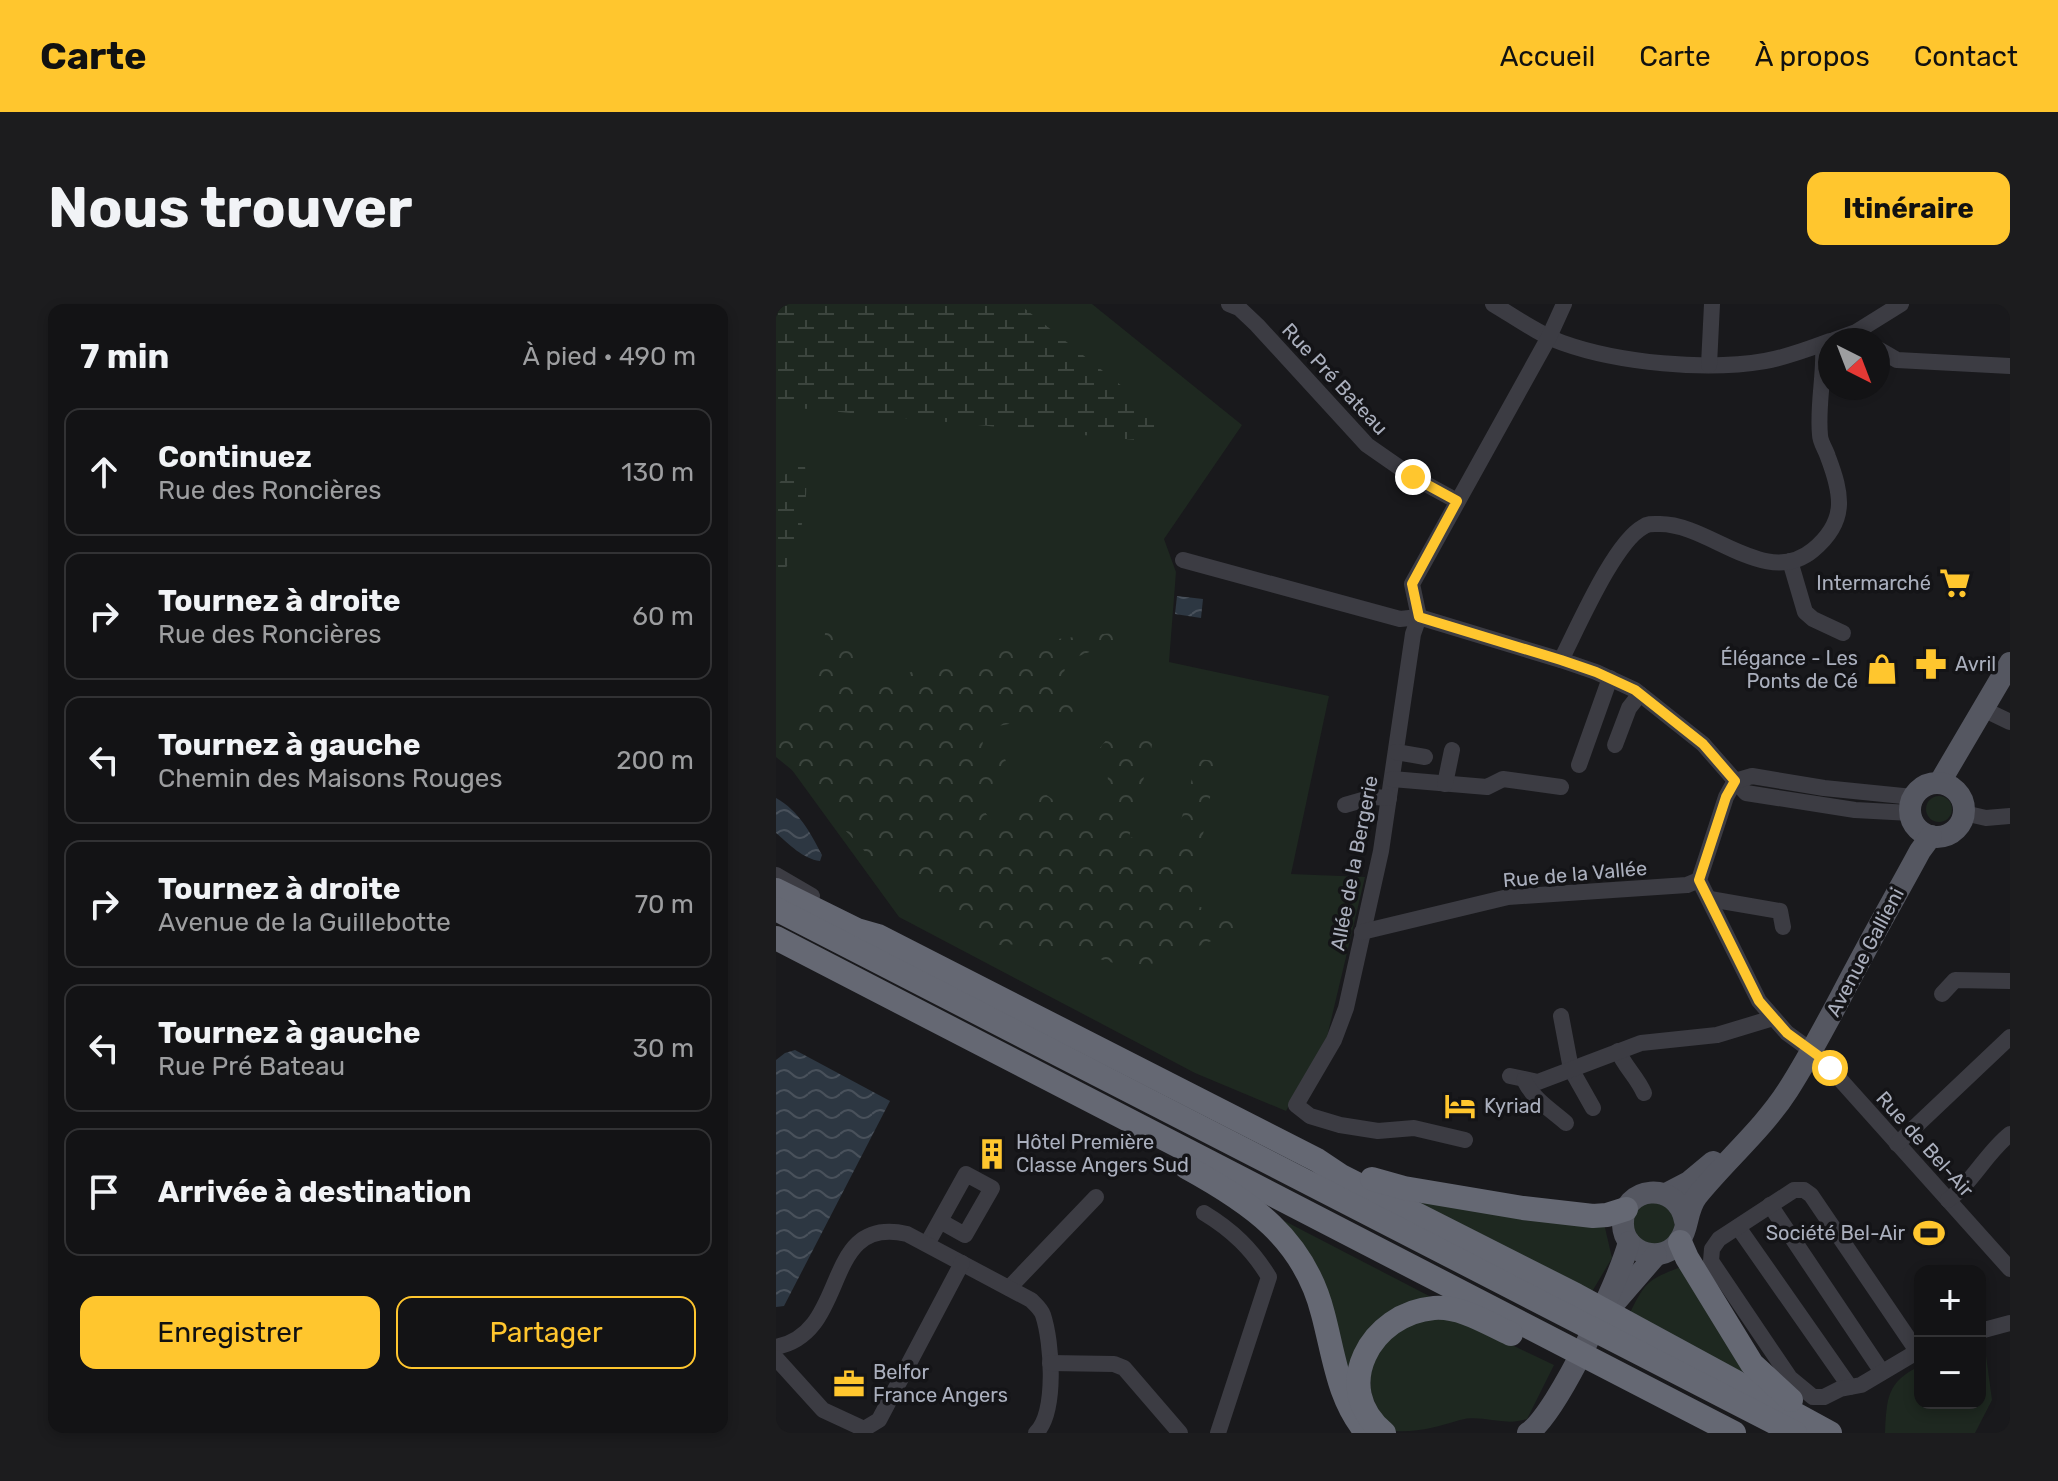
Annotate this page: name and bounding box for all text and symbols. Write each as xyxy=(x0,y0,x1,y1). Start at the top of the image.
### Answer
text: Carte xyxy=(40,33,147,79)
text: Accueil xyxy=(1500,40,1595,73)
text: Carte xyxy=(1639,40,1711,73)
text: À propos xyxy=(1755,40,1870,73)
text: Contact xyxy=(1914,40,2018,73)
button: Itinéraire xyxy=(1807,172,2010,245)
text: Nous trouver xyxy=(48,175,413,241)
street label: Rue Pré Bateau xyxy=(1277,318,1393,440)
north arrow xyxy=(1818,328,1890,400)
text: 7 min xyxy=(80,336,169,377)
text: À pied · 490 m xyxy=(522,341,696,372)
text: Continuez xyxy=(158,439,312,475)
icon: ahead xyxy=(82,450,126,494)
text: 130 m xyxy=(621,457,694,488)
route end xyxy=(1395,459,1431,495)
text: Rue des Roncières xyxy=(158,475,381,506)
supermarket icon: Intermarché xyxy=(1938,566,1972,600)
place label: Intermarché xyxy=(1816,571,1931,595)
text: Tournez à droite xyxy=(158,583,401,619)
icon: right xyxy=(82,594,126,638)
text: 60 m xyxy=(632,601,694,632)
text: Rue des Roncières xyxy=(158,619,381,650)
place label: Élégance - Les Ponts de Cé xyxy=(1721,646,1858,693)
pharmacy icon: Avril xyxy=(1914,647,1948,681)
shop icon: Élégance - Les Ponts de Cé xyxy=(1865,652,1899,686)
place label: Avril xyxy=(1955,652,1996,676)
text: Tournez à gauche xyxy=(158,727,421,763)
icon: left xyxy=(82,738,126,782)
text: 200 m xyxy=(616,745,694,776)
text: Chemin des Maisons Rouges xyxy=(158,763,503,794)
street label: Allée de la Bergerie xyxy=(1325,773,1383,953)
street label: Rue de la Vallée xyxy=(1502,856,1648,892)
text: Tournez à droite xyxy=(158,871,401,907)
icon: right xyxy=(82,882,126,926)
street label: Avenue Gallieni xyxy=(1821,884,1909,1020)
text: 70 m xyxy=(635,889,694,920)
text: Avenue de la Guillebotte xyxy=(158,907,451,938)
text: Tournez à gauche xyxy=(158,1015,421,1051)
icon: left xyxy=(82,1026,126,1070)
text: 30 m xyxy=(632,1033,694,1064)
route start xyxy=(1812,1050,1848,1086)
text: Rue Pré Bateau xyxy=(158,1051,345,1082)
street label: Rue de Bel-Air xyxy=(1871,1086,1979,1202)
hotel icon: Kyriad xyxy=(1443,1089,1477,1123)
place label: Kyriad xyxy=(1484,1094,1541,1118)
place label: Hôtel Première Classe Angers Sud xyxy=(1016,1130,1189,1177)
building icon: Hôtel Première Classe Angers Sud xyxy=(975,1137,1009,1171)
icon: arrive xyxy=(82,1170,126,1214)
text: Arrivée à destination xyxy=(158,1174,472,1210)
sports icon: Société Bel-Air xyxy=(1912,1216,1946,1250)
place label: Société Bel-Air xyxy=(1766,1221,1905,1245)
map controls xyxy=(1914,1265,1986,1409)
button: + xyxy=(1914,1265,1986,1337)
button: Enregistrer xyxy=(80,1296,380,1369)
button: Partager xyxy=(396,1296,696,1369)
button: − xyxy=(1914,1337,1986,1409)
place label: Belfor France Angers xyxy=(873,1360,1008,1407)
office icon: Belfor France Angers xyxy=(832,1367,866,1401)

